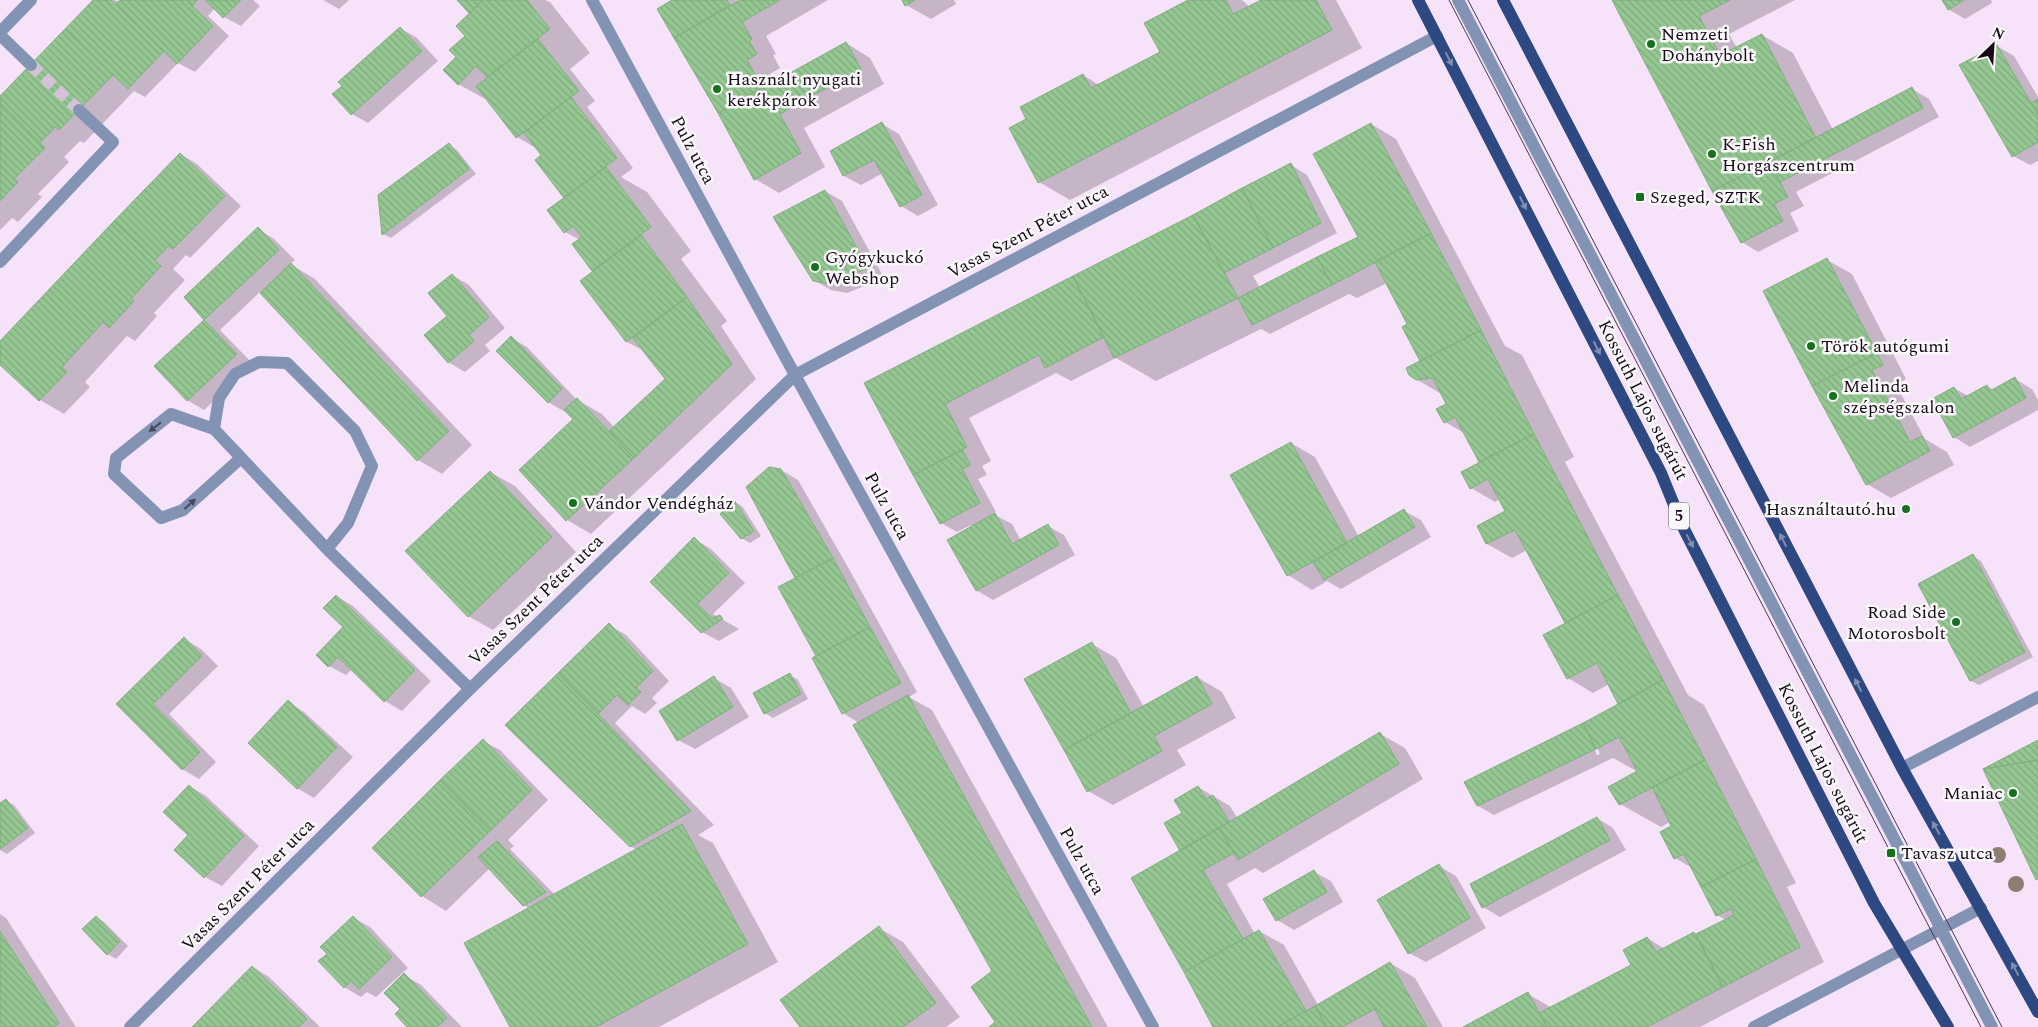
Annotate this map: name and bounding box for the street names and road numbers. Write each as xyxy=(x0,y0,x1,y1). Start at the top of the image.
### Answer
street label: Pulz utca xyxy=(664,111,722,189)
street label: Vasas Szent Péter utca xyxy=(943,178,1113,286)
street label: Kossuth Lajos sugárút xyxy=(1591,315,1695,485)
street label: Pulz utca xyxy=(857,467,917,545)
road number: 5 xyxy=(1669,502,1689,530)
street label: Vasas Szent Péter utca xyxy=(462,528,610,672)
street label: Kossuth Lajos sugárút xyxy=(1771,678,1875,848)
street label: Vasas Szent Péter utca xyxy=(175,812,321,958)
street label: Pulz utca xyxy=(1052,822,1112,900)

